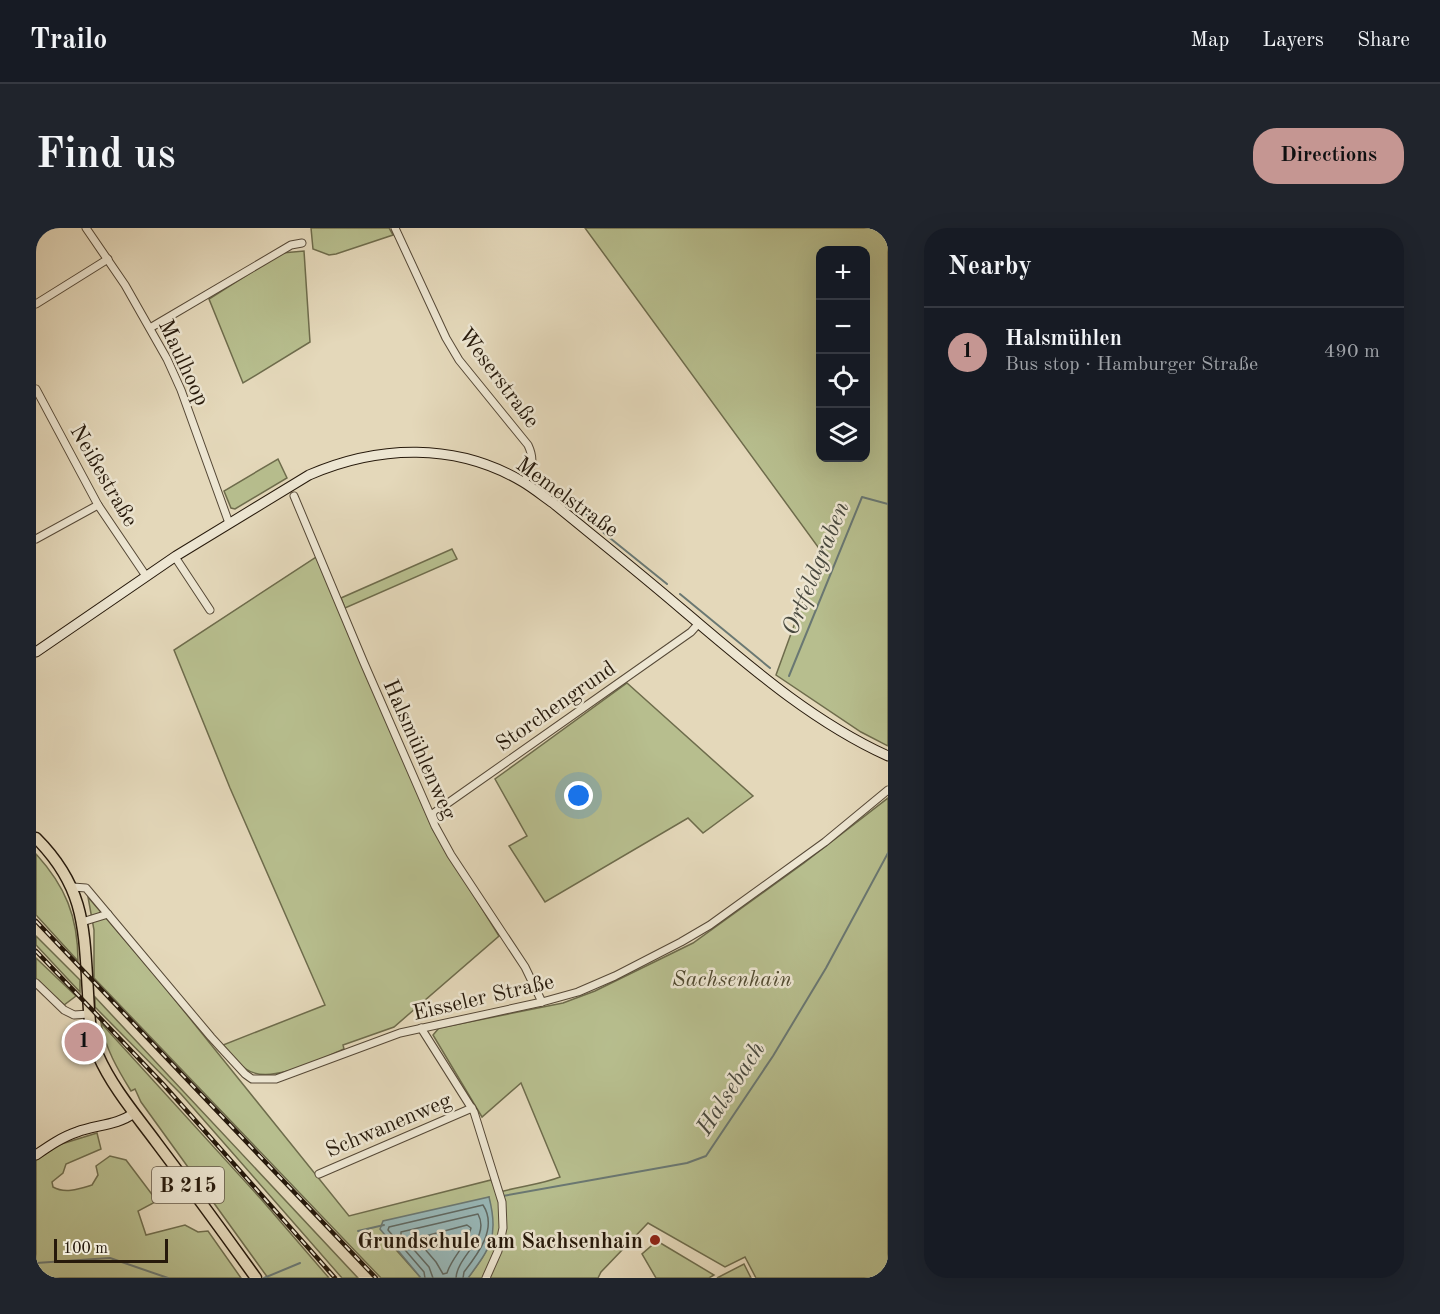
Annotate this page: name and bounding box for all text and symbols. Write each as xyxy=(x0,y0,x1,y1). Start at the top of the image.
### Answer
text: Trailo xyxy=(30,27,107,55)
text: Map xyxy=(1190,30,1229,51)
text: Layers xyxy=(1262,30,1324,51)
text: Share xyxy=(1357,30,1410,51)
button: Directions xyxy=(1253,128,1404,184)
text: Find us xyxy=(36,135,175,177)
map controls xyxy=(816,246,870,462)
button: + xyxy=(816,246,870,300)
text: Nearby xyxy=(948,254,1032,280)
button: − xyxy=(816,300,870,354)
street label: Maulhoop xyxy=(154,316,213,409)
street label: Weserstraße xyxy=(454,324,543,432)
text: Halsmühlen xyxy=(1005,328,1122,350)
text: 1 xyxy=(962,342,973,362)
text: 490 m xyxy=(1324,342,1380,362)
button: locate xyxy=(816,354,870,408)
text: Bus stop · Hamburger Straße xyxy=(1005,355,1258,375)
button: layers xyxy=(816,408,870,462)
street label: Neißestraße xyxy=(65,421,141,531)
street label: Memelstraße xyxy=(511,453,622,542)
water label: Ortfeldgraben xyxy=(779,498,855,639)
street label: Storchengrund xyxy=(492,657,620,756)
street label: Halsmühlenweg xyxy=(378,676,460,823)
your location xyxy=(564,781,593,810)
park label: Sachsenhain xyxy=(672,969,792,991)
street label: Eisseler Straße xyxy=(411,971,556,1025)
pin: 1 xyxy=(64,1020,104,1064)
water label: Halsebach xyxy=(692,1038,771,1141)
street label: Schwanenweg xyxy=(323,1089,455,1162)
road number: B 215 xyxy=(152,1167,224,1203)
place label: Grundschule am Sachsenhain xyxy=(357,1231,643,1253)
marker: Grundschule am Sachsenhain xyxy=(648,1233,662,1247)
scale bar xyxy=(54,1236,168,1264)
text: 100 m xyxy=(63,1241,108,1257)

